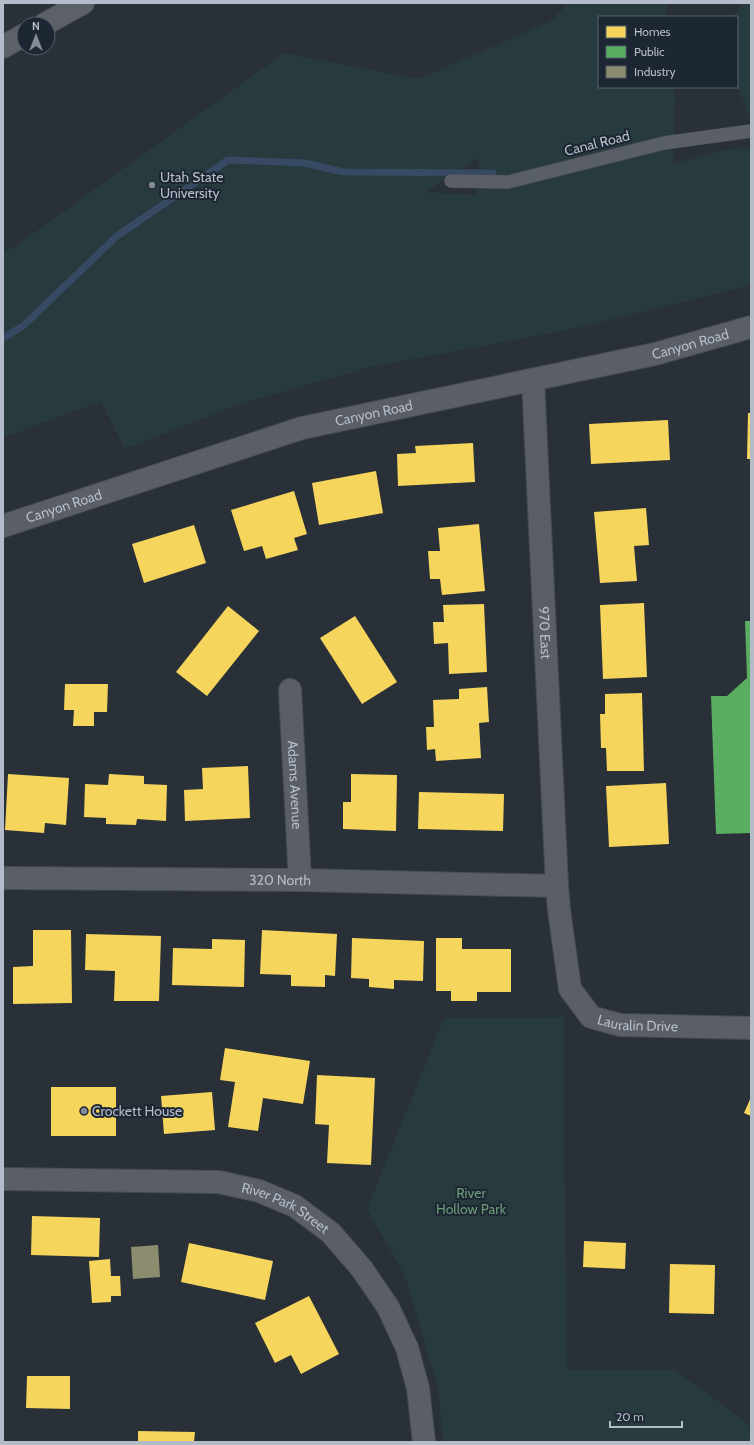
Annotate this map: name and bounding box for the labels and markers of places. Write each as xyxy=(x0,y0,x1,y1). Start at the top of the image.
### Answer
place label: Utah State University xyxy=(160,168,223,202)
marker: Utah State University xyxy=(147,180,157,190)
place label: Crockett House xyxy=(92,1102,182,1120)
marker: Crockett House xyxy=(79,1106,89,1116)

